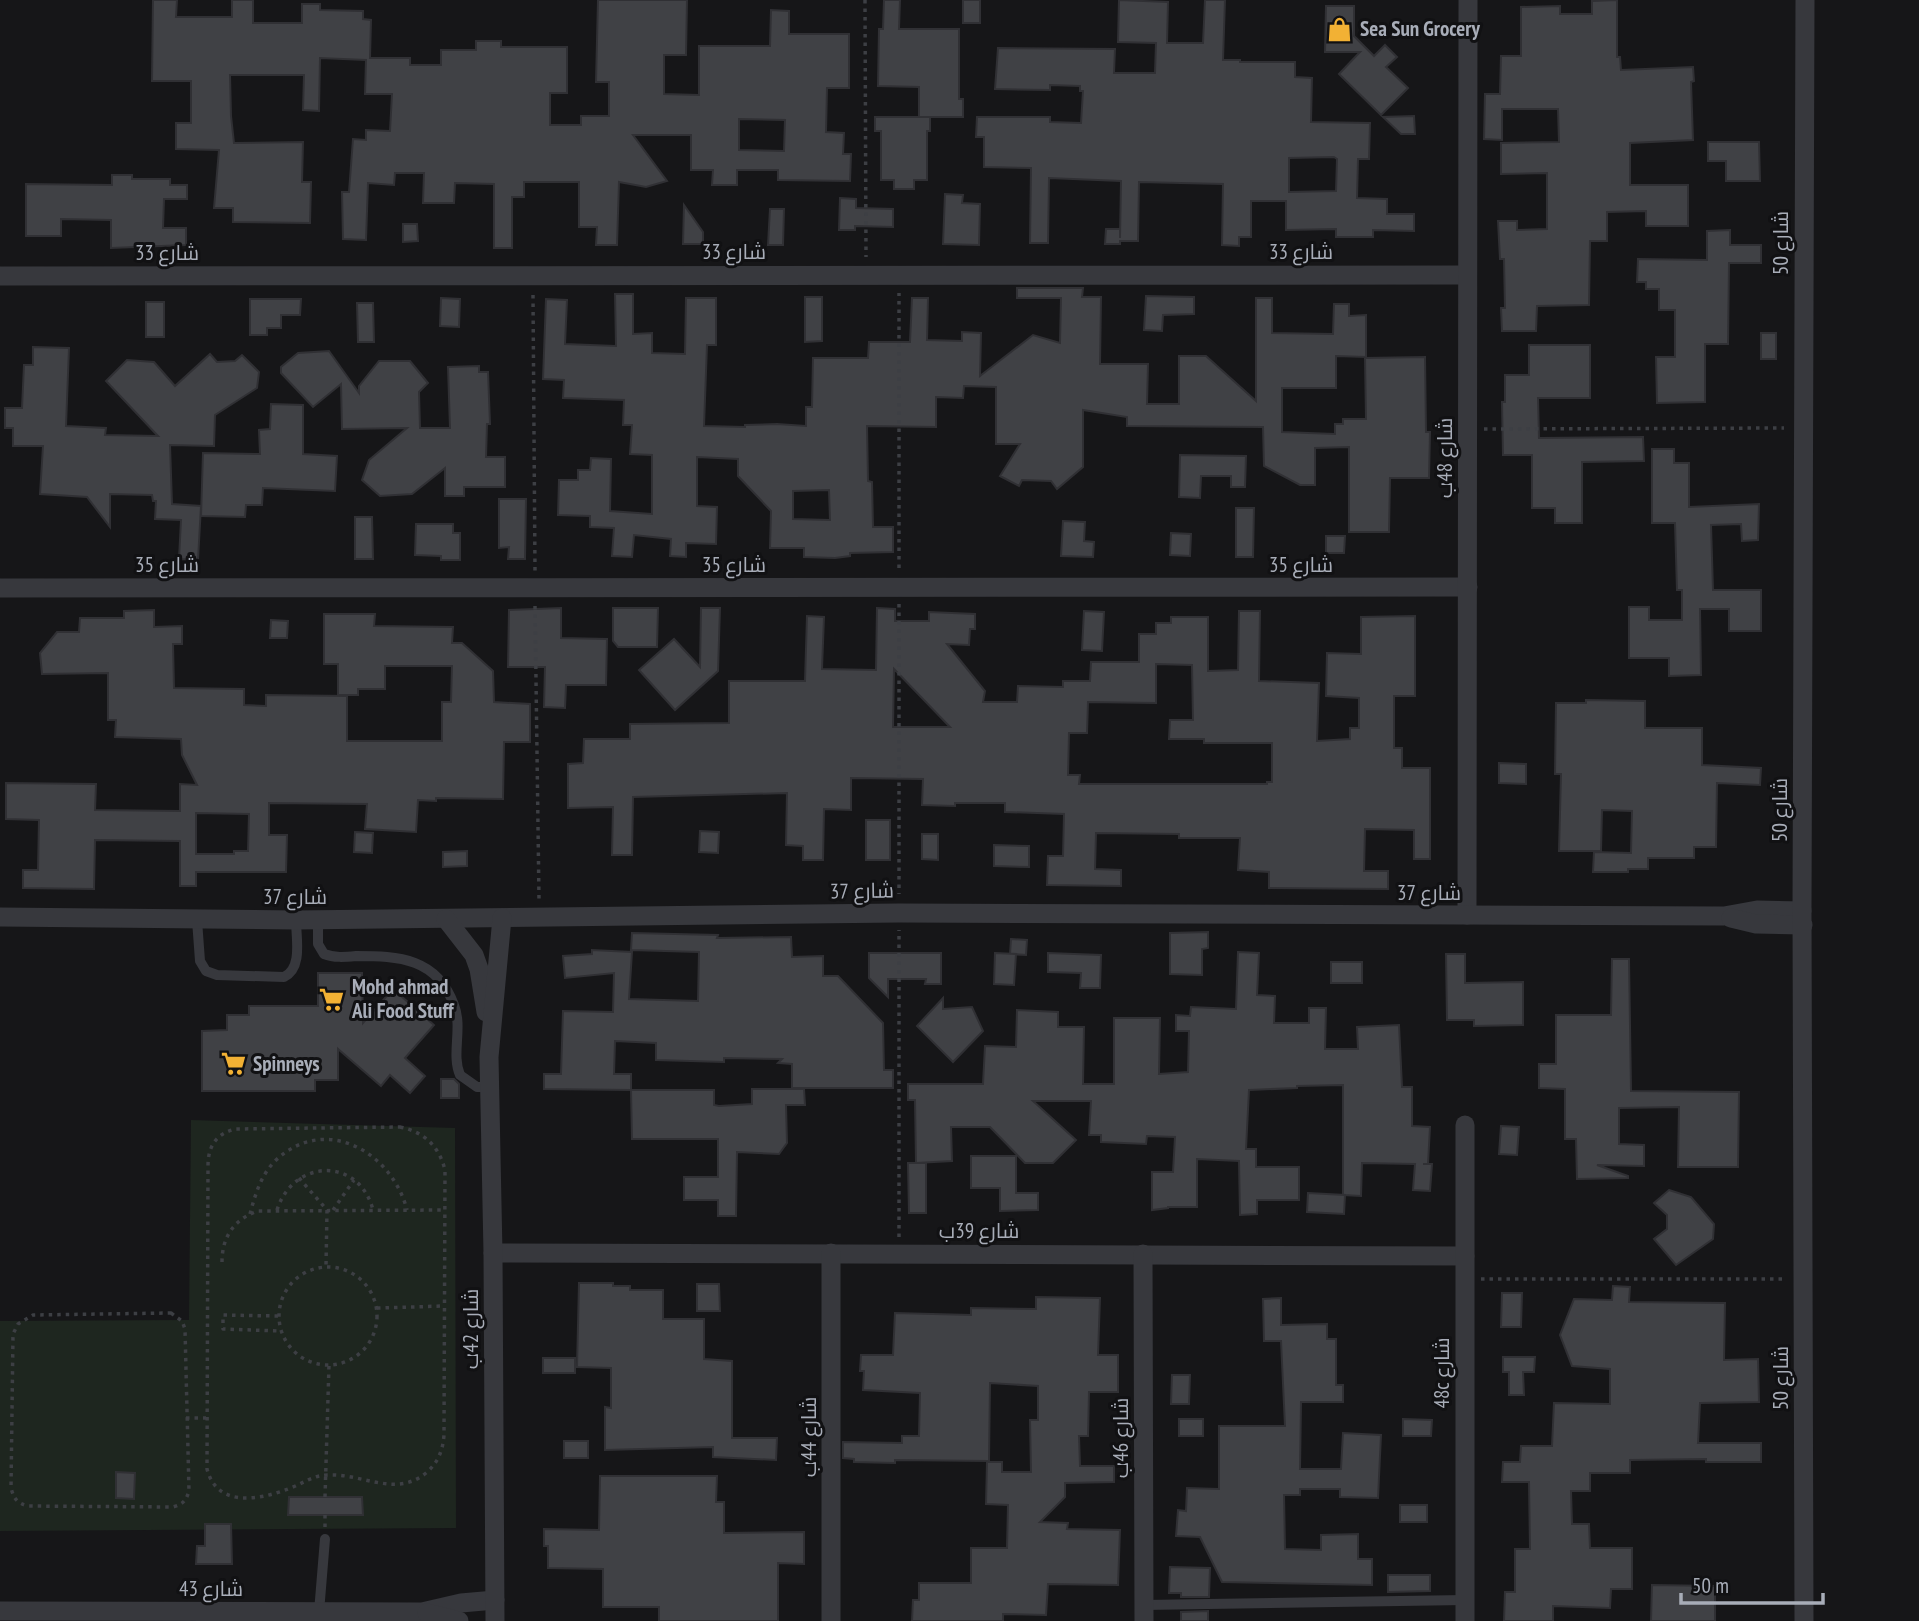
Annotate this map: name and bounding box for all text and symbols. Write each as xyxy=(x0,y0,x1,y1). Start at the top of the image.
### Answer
shop icon: Sea Sun Grocery xyxy=(1326,15,1354,43)
place label: Sea Sun Grocery xyxy=(1360,15,1481,42)
street label: شارع 50 xyxy=(1767,211,1795,275)
street label: شارع 33 xyxy=(702,238,766,266)
street label: شارع 33 xyxy=(1269,238,1333,266)
street label: شارع 33 xyxy=(135,239,199,267)
street label: شارع 48ب xyxy=(1431,418,1459,498)
street label: شارع 35 xyxy=(135,551,199,579)
street label: شارع 35 xyxy=(702,551,766,579)
street label: شارع 35 xyxy=(1269,551,1333,579)
street label: شارع 50 xyxy=(1766,778,1794,842)
street label: شارع 37 xyxy=(830,876,894,906)
street label: شارع 37 xyxy=(1397,879,1461,907)
street label: شارع 37 xyxy=(263,883,327,911)
place label: Mohd ahmad Ali Food Stuff xyxy=(351,973,455,1024)
supermarket icon: Mohd ahmad Ali Food Stuff xyxy=(318,985,346,1013)
supermarket icon: Spinneys xyxy=(219,1050,247,1078)
place label: Spinneys xyxy=(253,1050,320,1077)
street label: شارع 39ب xyxy=(939,1217,1019,1245)
street label: شارع 42ب xyxy=(457,1289,485,1369)
street label: 48c شارع xyxy=(1428,1337,1456,1409)
street label: شارع 50 xyxy=(1767,1346,1795,1410)
street label: شارع 44ب xyxy=(795,1397,823,1477)
street label: شارع 46ب xyxy=(1107,1398,1135,1478)
scale bar xyxy=(1681,1562,1823,1606)
text: 50 m xyxy=(1692,1572,1729,1599)
street label: شارع 43 xyxy=(179,1575,243,1603)

